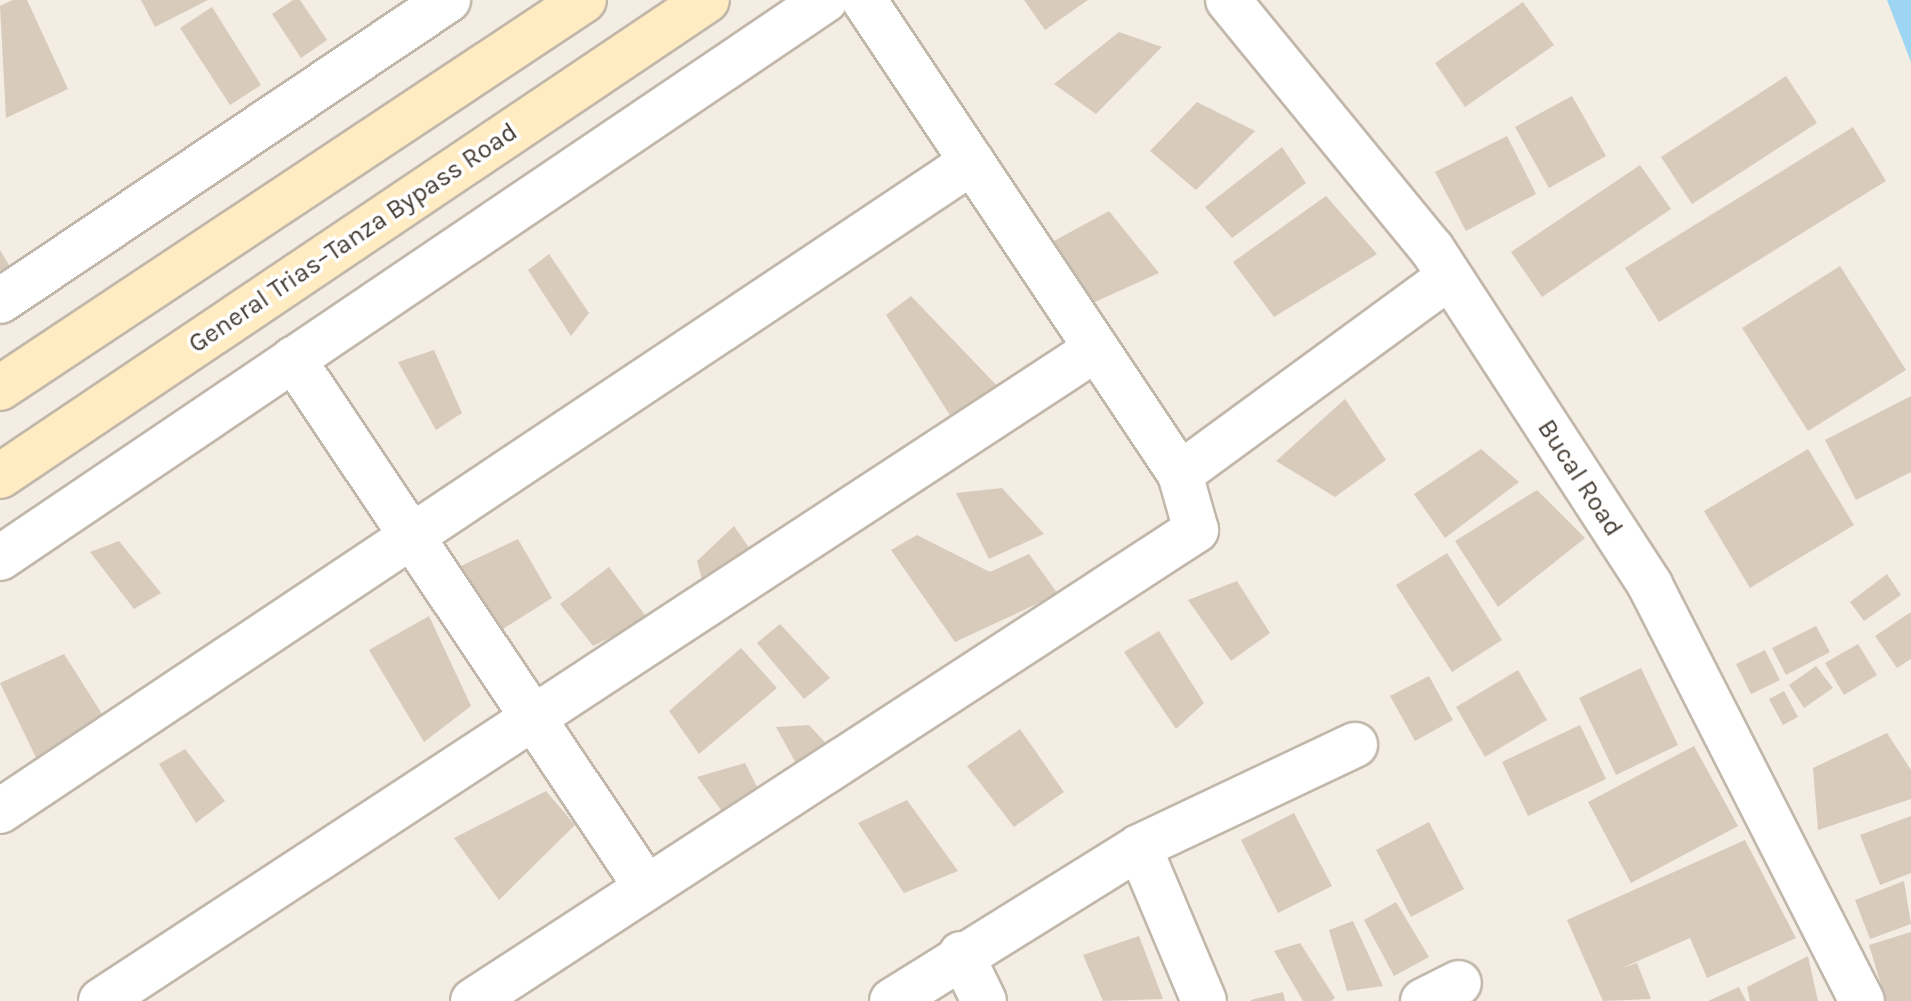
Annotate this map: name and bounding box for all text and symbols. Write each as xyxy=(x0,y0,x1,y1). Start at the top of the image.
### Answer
street label: General Trias–Tanza Bypass Road xyxy=(183,116,523,360)
street label: Bucal Road xyxy=(1531,414,1629,542)

